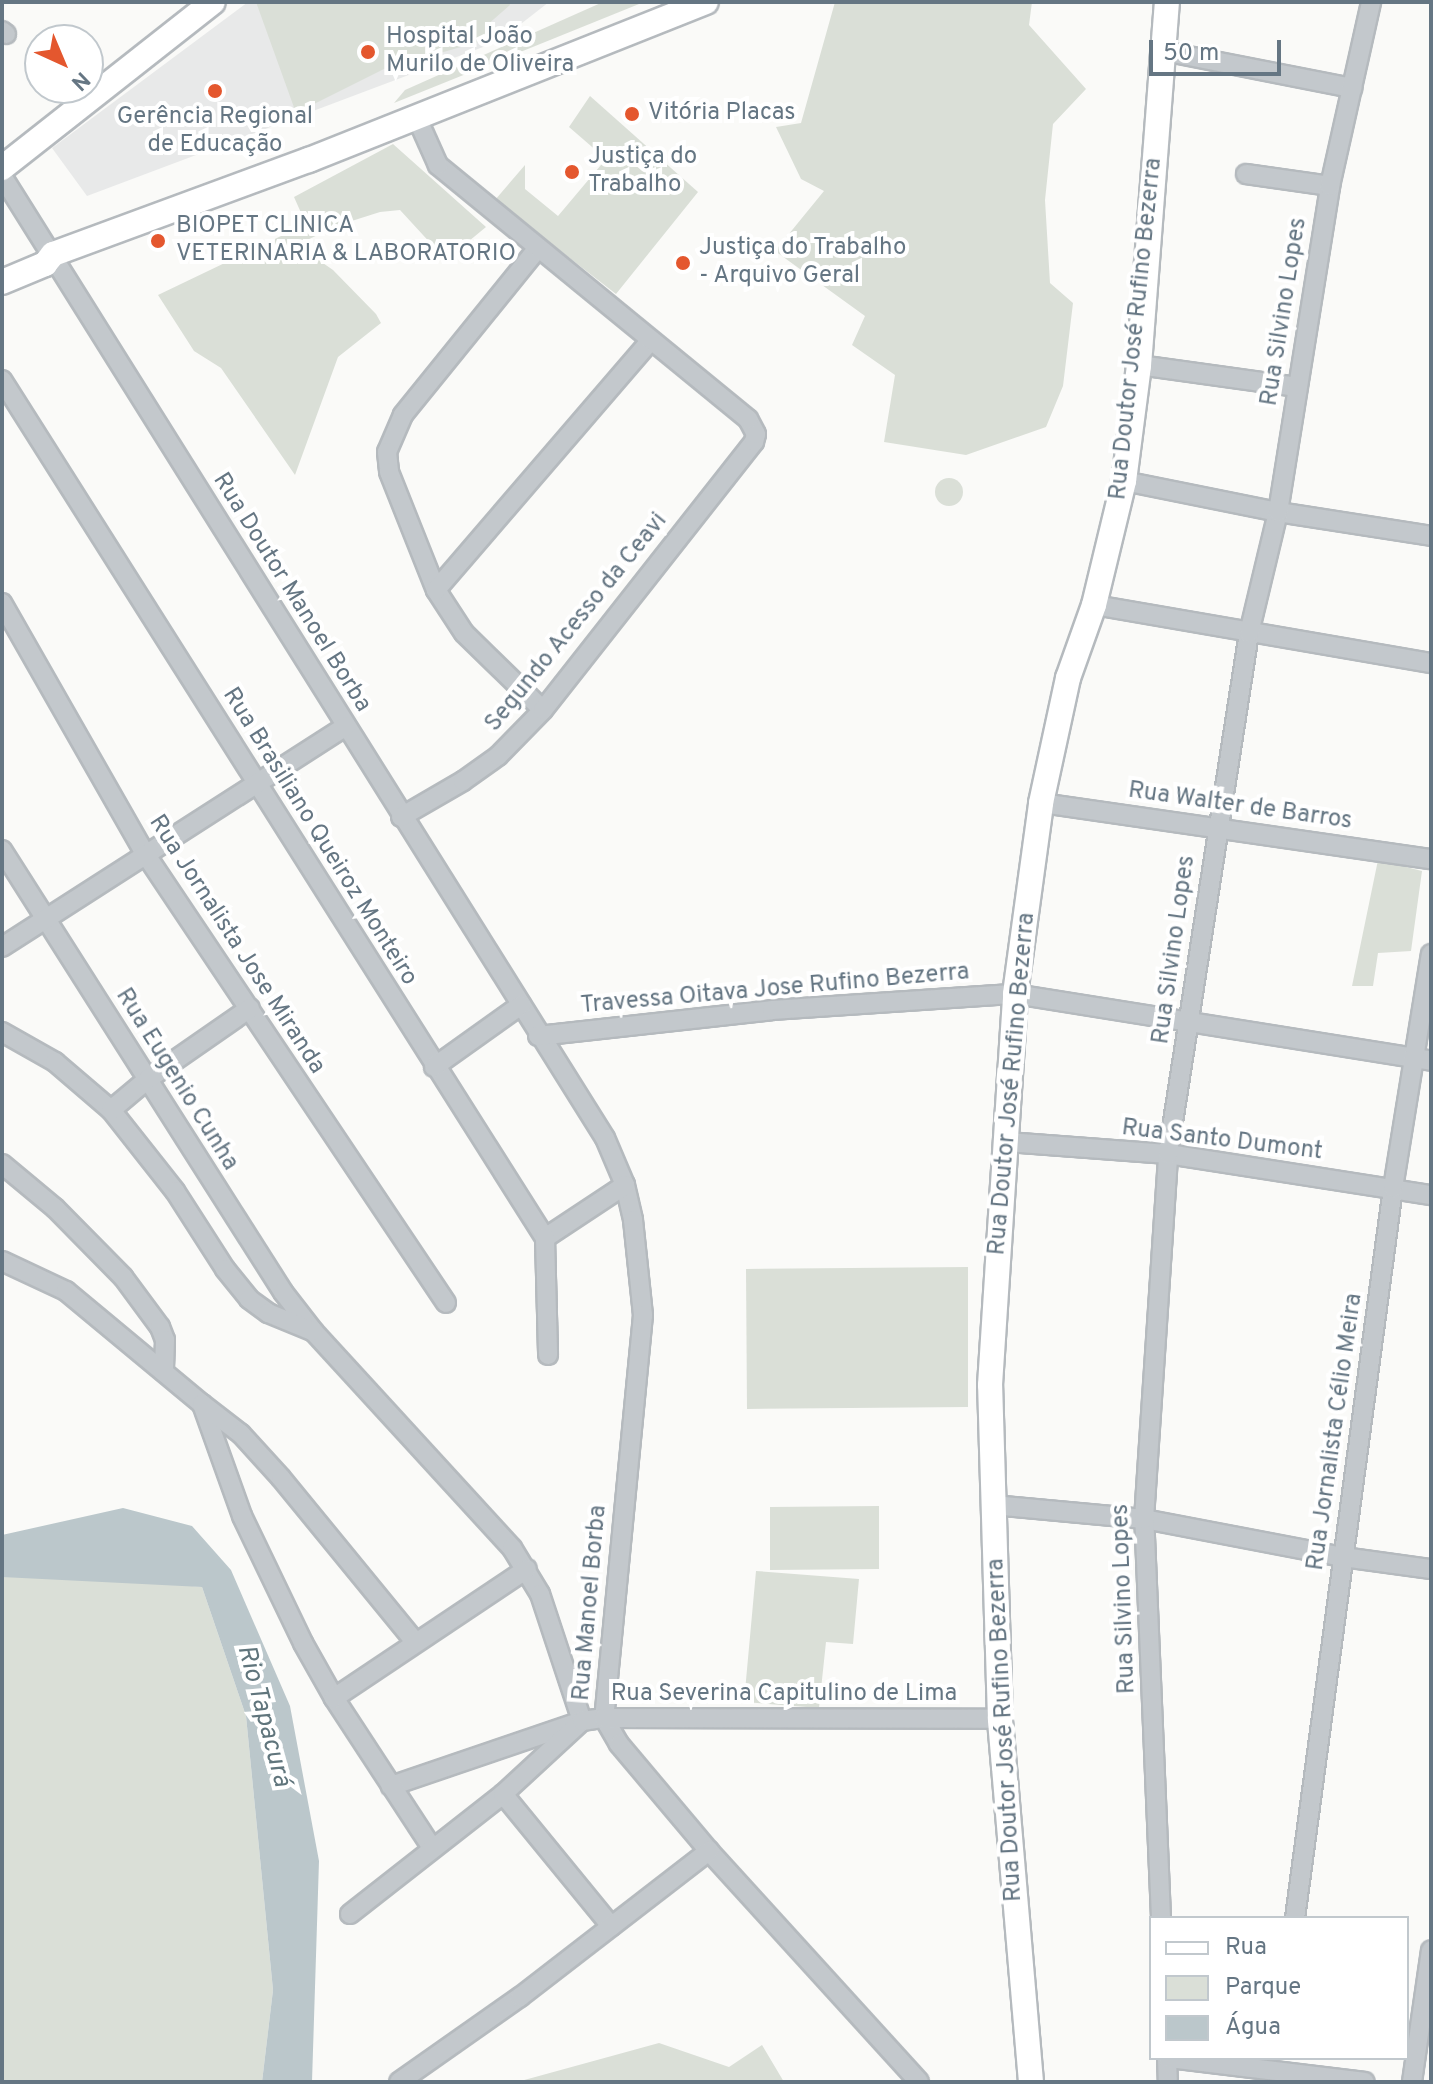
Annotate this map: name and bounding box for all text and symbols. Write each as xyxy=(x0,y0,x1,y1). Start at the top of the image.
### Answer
north arrow xyxy=(24,24,104,104)
place label: Hospital João Murilo de Oliveira xyxy=(386,24,574,80)
scale bar xyxy=(1153,24,1285,74)
text: 50 m xyxy=(1163,39,1219,69)
marker: Hospital João Murilo de Oliveira xyxy=(357,41,379,63)
text: N xyxy=(65,65,95,95)
marker: Gerência Regional de Educação xyxy=(206,82,224,100)
place label: Vitória Placas xyxy=(648,100,796,128)
place label: Gerência Regional de Educação xyxy=(117,104,313,160)
marker: Vitória Placas xyxy=(623,105,641,123)
place label: Justiça do Trabalho xyxy=(588,144,697,200)
street label: Rua Doutor José Rufino Bezerra xyxy=(1105,156,1169,502)
marker: Justiça do Trabalho xyxy=(563,163,581,181)
place label: BIOPET CLINICA VETERINARIA & LABORATORIO xyxy=(176,213,517,269)
street label: Rua Silvino Lopes xyxy=(1256,216,1314,408)
marker: BIOPET CLINICA VETERINARIA & LABORATORIO xyxy=(147,230,169,252)
place label: Justiça do Trabalho - Arquivo Geral xyxy=(699,235,907,291)
marker: Justiça do Trabalho - Arquivo Geral xyxy=(674,254,692,272)
street label: Rua Doutor Manoel Borba xyxy=(206,468,376,718)
street label: Segundo Acesso da Ceavi xyxy=(480,507,674,739)
street label: Rua Brasiliano Queiroz Monteiro xyxy=(215,683,423,991)
street label: Rua Walter de Barros xyxy=(1126,777,1354,837)
street label: Rua Jornalista Jose Miranda xyxy=(141,810,331,1080)
street label: Rua Silvino Lopes xyxy=(1148,854,1202,1046)
street label: Rua Doutor José Rufino Bezerra xyxy=(984,911,1042,1257)
street label: Travessa Oitava Jose Rufino Bezerra xyxy=(579,959,971,1021)
street label: Rua Eugenio Cunha xyxy=(108,984,244,1176)
street label: Rua Santo Dumont xyxy=(1120,1114,1324,1168)
street label: Rua Jornalista Célio Meira xyxy=(1302,1292,1370,1572)
street label: Rua Silvino Lopes xyxy=(1107,1503,1143,1695)
street label: Rua Manoel Borba xyxy=(568,1504,614,1702)
street label: Rua Doutor José Rufino Bezerra xyxy=(983,1558,1029,1902)
water label: Rio Tapacurá xyxy=(229,1641,297,1791)
street label: Rua Severina Capitulino de Lima xyxy=(611,1681,957,1709)
legend xyxy=(1149,1916,1409,2060)
text: Rua xyxy=(1225,1933,1267,1963)
text: Parque xyxy=(1225,1973,1301,2003)
text: Água xyxy=(1225,2013,1281,2043)

